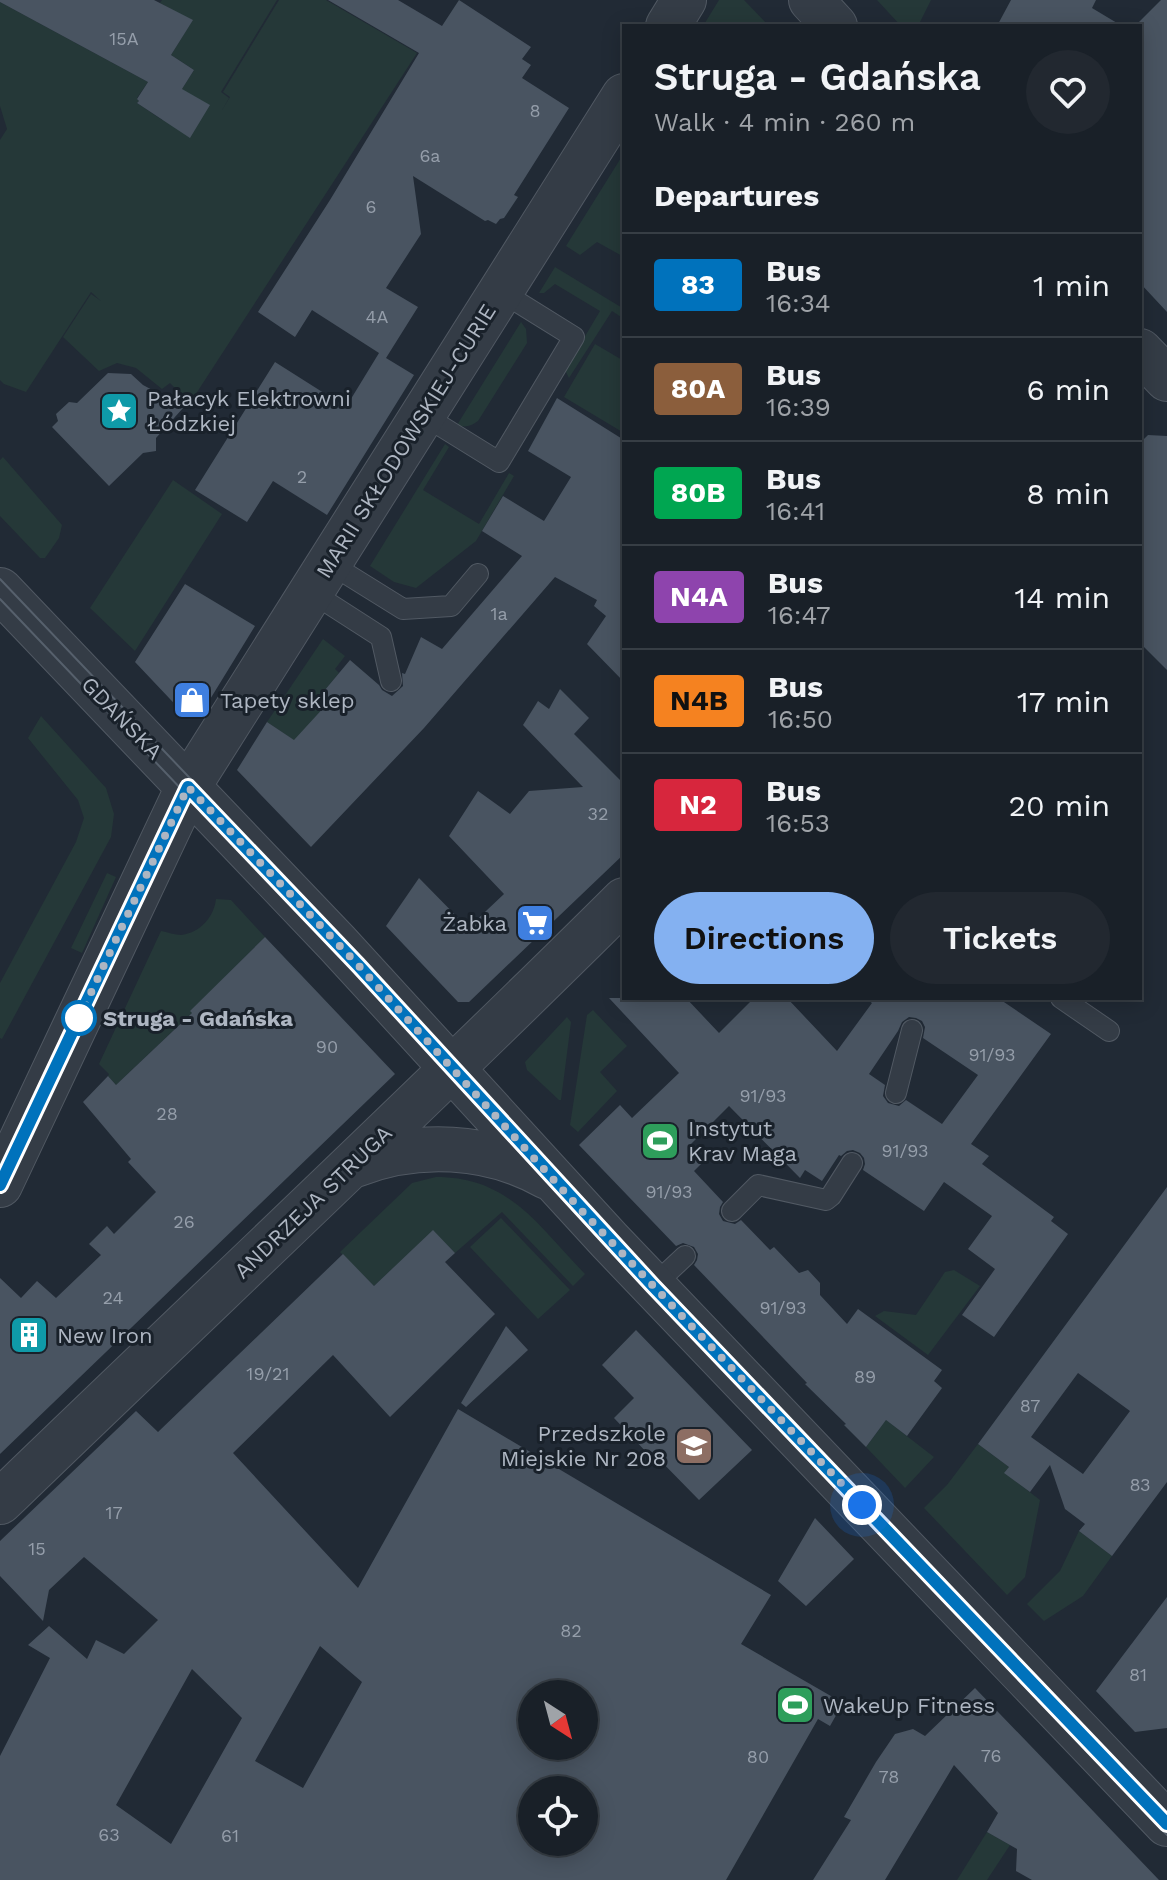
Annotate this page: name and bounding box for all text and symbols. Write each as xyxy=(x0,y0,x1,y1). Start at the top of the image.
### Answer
house number: 15A xyxy=(109,28,139,49)
button: heart xyxy=(1026,50,1110,134)
text: Struga - Gdańska xyxy=(654,55,981,99)
house number: 8 xyxy=(529,100,541,121)
text: Walk · 4 min · 260 m xyxy=(654,107,915,137)
house number: 6a xyxy=(419,145,441,166)
text: Departures xyxy=(654,178,819,213)
house number: 6 xyxy=(366,196,376,217)
text: Bus xyxy=(766,253,821,288)
text: 83 xyxy=(681,268,715,301)
text: 1 min xyxy=(1033,268,1110,303)
text: 16:34 xyxy=(766,288,831,318)
street label: MARII SKŁODOWSKIEJ-CURIE xyxy=(311,299,501,583)
house number: 4A xyxy=(366,306,389,327)
text: Bus xyxy=(766,357,821,392)
text: 80A xyxy=(671,372,725,405)
text: 6 min xyxy=(1026,372,1110,407)
place label: Pałacyk Elektrowni Łódzkiej xyxy=(147,386,351,436)
place icon: Pałacyk Elektrowni Łódzkiej xyxy=(98,390,140,432)
text: 16:39 xyxy=(766,392,831,422)
text: Bus xyxy=(766,461,821,496)
house number: 2 xyxy=(297,466,307,487)
text: 80B xyxy=(671,476,725,509)
text: 8 min xyxy=(1026,476,1110,511)
text: 16:41 xyxy=(766,496,825,526)
text: Bus xyxy=(768,565,823,600)
text: N4A xyxy=(670,580,728,613)
text: 14 min xyxy=(1015,580,1110,615)
text: 16:47 xyxy=(768,600,831,630)
house number: 1a xyxy=(490,603,508,624)
text: Bus xyxy=(768,669,823,704)
street label: GDAŃSKA xyxy=(77,672,167,764)
shop icon: Tapety sklep xyxy=(171,679,213,721)
text: N4B xyxy=(670,684,728,717)
text: 17 min xyxy=(1017,684,1110,719)
place label: Tapety sklep xyxy=(220,688,355,713)
text: 16:50 xyxy=(768,704,833,734)
text: Bus xyxy=(766,773,821,808)
text: N2 xyxy=(679,788,717,821)
text: 20 min xyxy=(1008,788,1110,823)
house number: 32 xyxy=(588,803,609,824)
text: 16:53 xyxy=(766,808,830,838)
button: Directions xyxy=(654,892,874,984)
button: Tickets xyxy=(890,892,1110,984)
supermarket icon: Żabka xyxy=(514,902,556,944)
place label: Żabka xyxy=(442,911,507,936)
marker: Struga - Gdańska xyxy=(62,1001,96,1035)
place label: Struga - Gdańska xyxy=(103,1006,293,1031)
house number: 90 xyxy=(316,1036,338,1057)
house number: 91/93 xyxy=(968,1044,1016,1065)
house number: 91/93 xyxy=(739,1085,787,1106)
house number: 28 xyxy=(156,1103,178,1124)
place label: Instytut Krav Maga xyxy=(688,1116,797,1166)
street label: ANDRZEJA STRUGA xyxy=(229,1120,397,1284)
sports icon: Instytut Krav Maga xyxy=(639,1120,681,1162)
house number: 91/93 xyxy=(881,1140,929,1161)
house number: 91/93 xyxy=(645,1181,693,1202)
house number: 26 xyxy=(173,1211,195,1232)
house number: 24 xyxy=(103,1287,123,1308)
house number: 91/93 xyxy=(759,1297,807,1318)
building icon: New Iron xyxy=(8,1314,50,1356)
place label: New Iron xyxy=(57,1323,153,1348)
house number: 19/21 xyxy=(246,1363,290,1384)
house number: 89 xyxy=(854,1366,876,1387)
house number: 87 xyxy=(1020,1395,1040,1416)
place label: Przedszkole Miejskie Nr 208 xyxy=(501,1421,666,1471)
school or university icon: Przedszkole Miejskie Nr 208 xyxy=(673,1425,715,1467)
house number: 83 xyxy=(1129,1474,1151,1495)
your location xyxy=(842,1485,882,1525)
house number: 17 xyxy=(105,1502,123,1523)
house number: 15 xyxy=(28,1538,46,1559)
house number: 82 xyxy=(560,1620,582,1641)
house number: 81 xyxy=(1129,1664,1147,1685)
north arrow xyxy=(518,1680,598,1760)
map controls xyxy=(518,1680,598,1856)
sports icon: WakeUp Fitness xyxy=(774,1684,816,1726)
place label: WakeUp Fitness xyxy=(823,1693,995,1718)
house number: 76 xyxy=(981,1745,1001,1766)
house number: 80 xyxy=(747,1746,769,1767)
house number: 78 xyxy=(879,1766,899,1787)
button: locate xyxy=(518,1776,598,1856)
house number: 63 xyxy=(98,1824,120,1845)
house number: 61 xyxy=(221,1825,239,1846)

